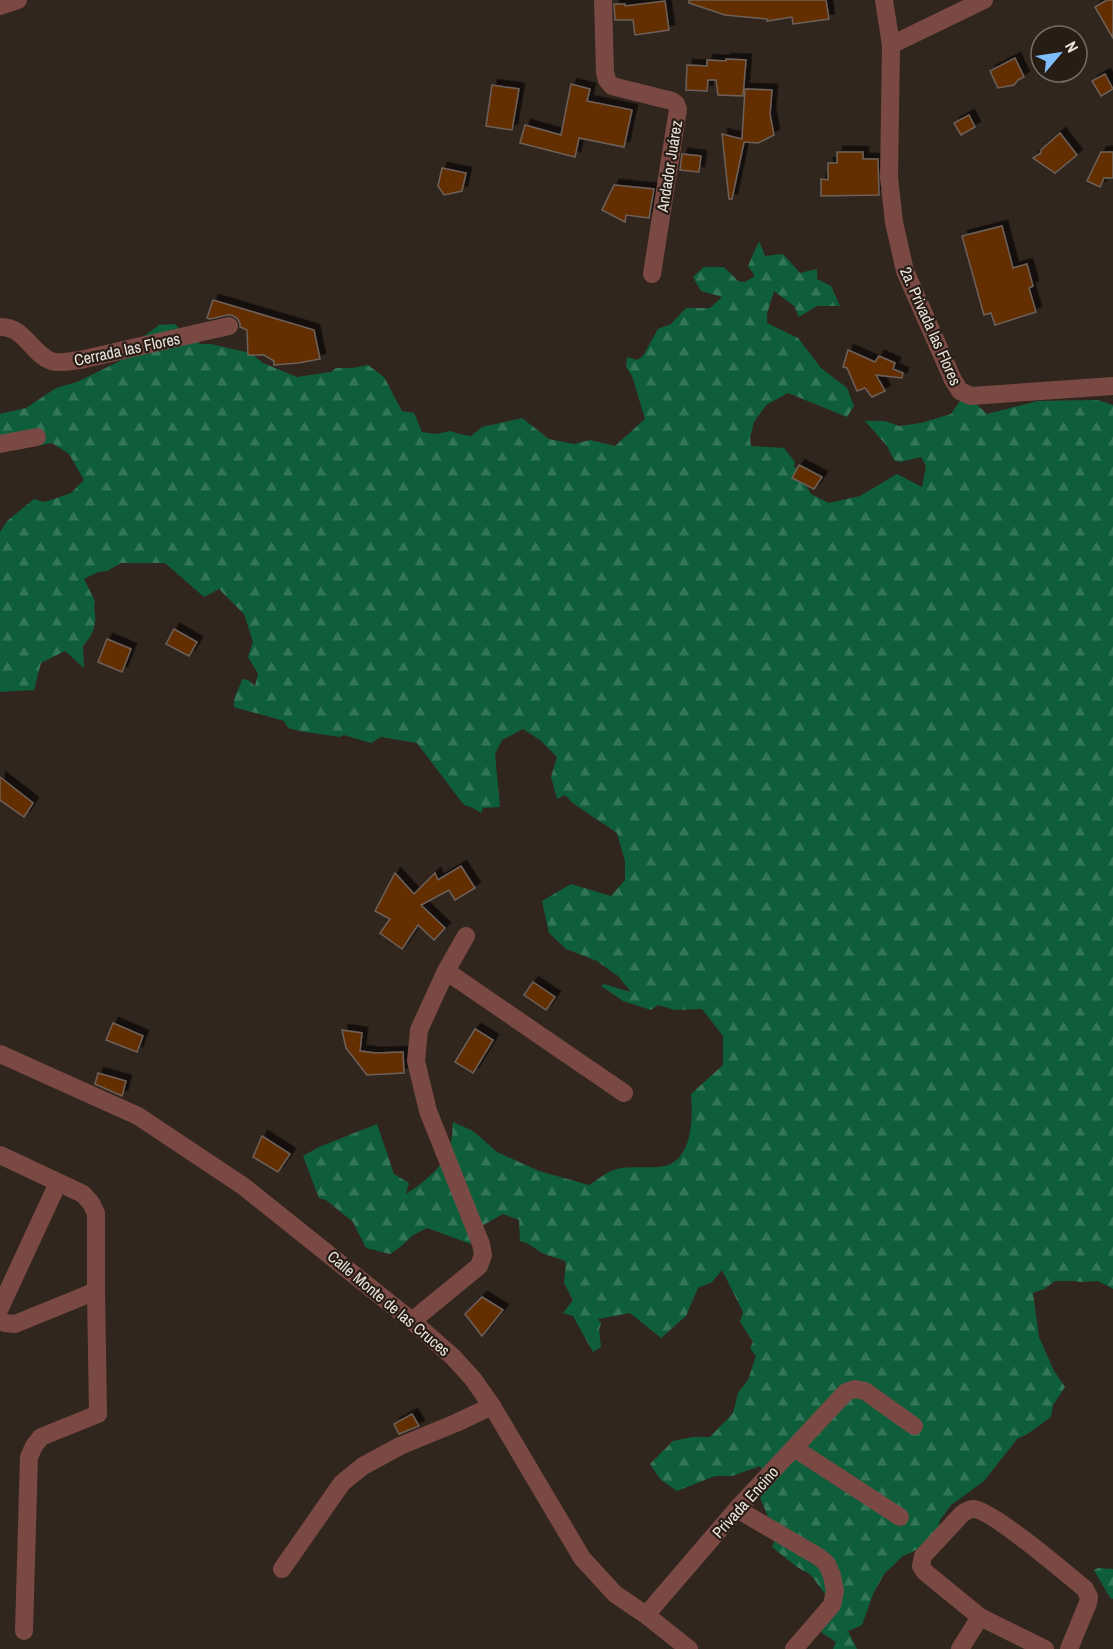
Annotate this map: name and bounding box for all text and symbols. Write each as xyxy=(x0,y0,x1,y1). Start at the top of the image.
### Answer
north arrow xyxy=(1029,24,1089,84)
text: N xyxy=(1060,37,1084,56)
street label: Andador Juárez xyxy=(651,118,687,214)
street label: 2a. Privada las Flores xyxy=(895,263,967,389)
street label: Cerrada las Flores xyxy=(72,327,182,371)
street label: Calle Monte de las Cruces xyxy=(323,1245,455,1361)
street label: Privada Encino xyxy=(707,1461,783,1543)

